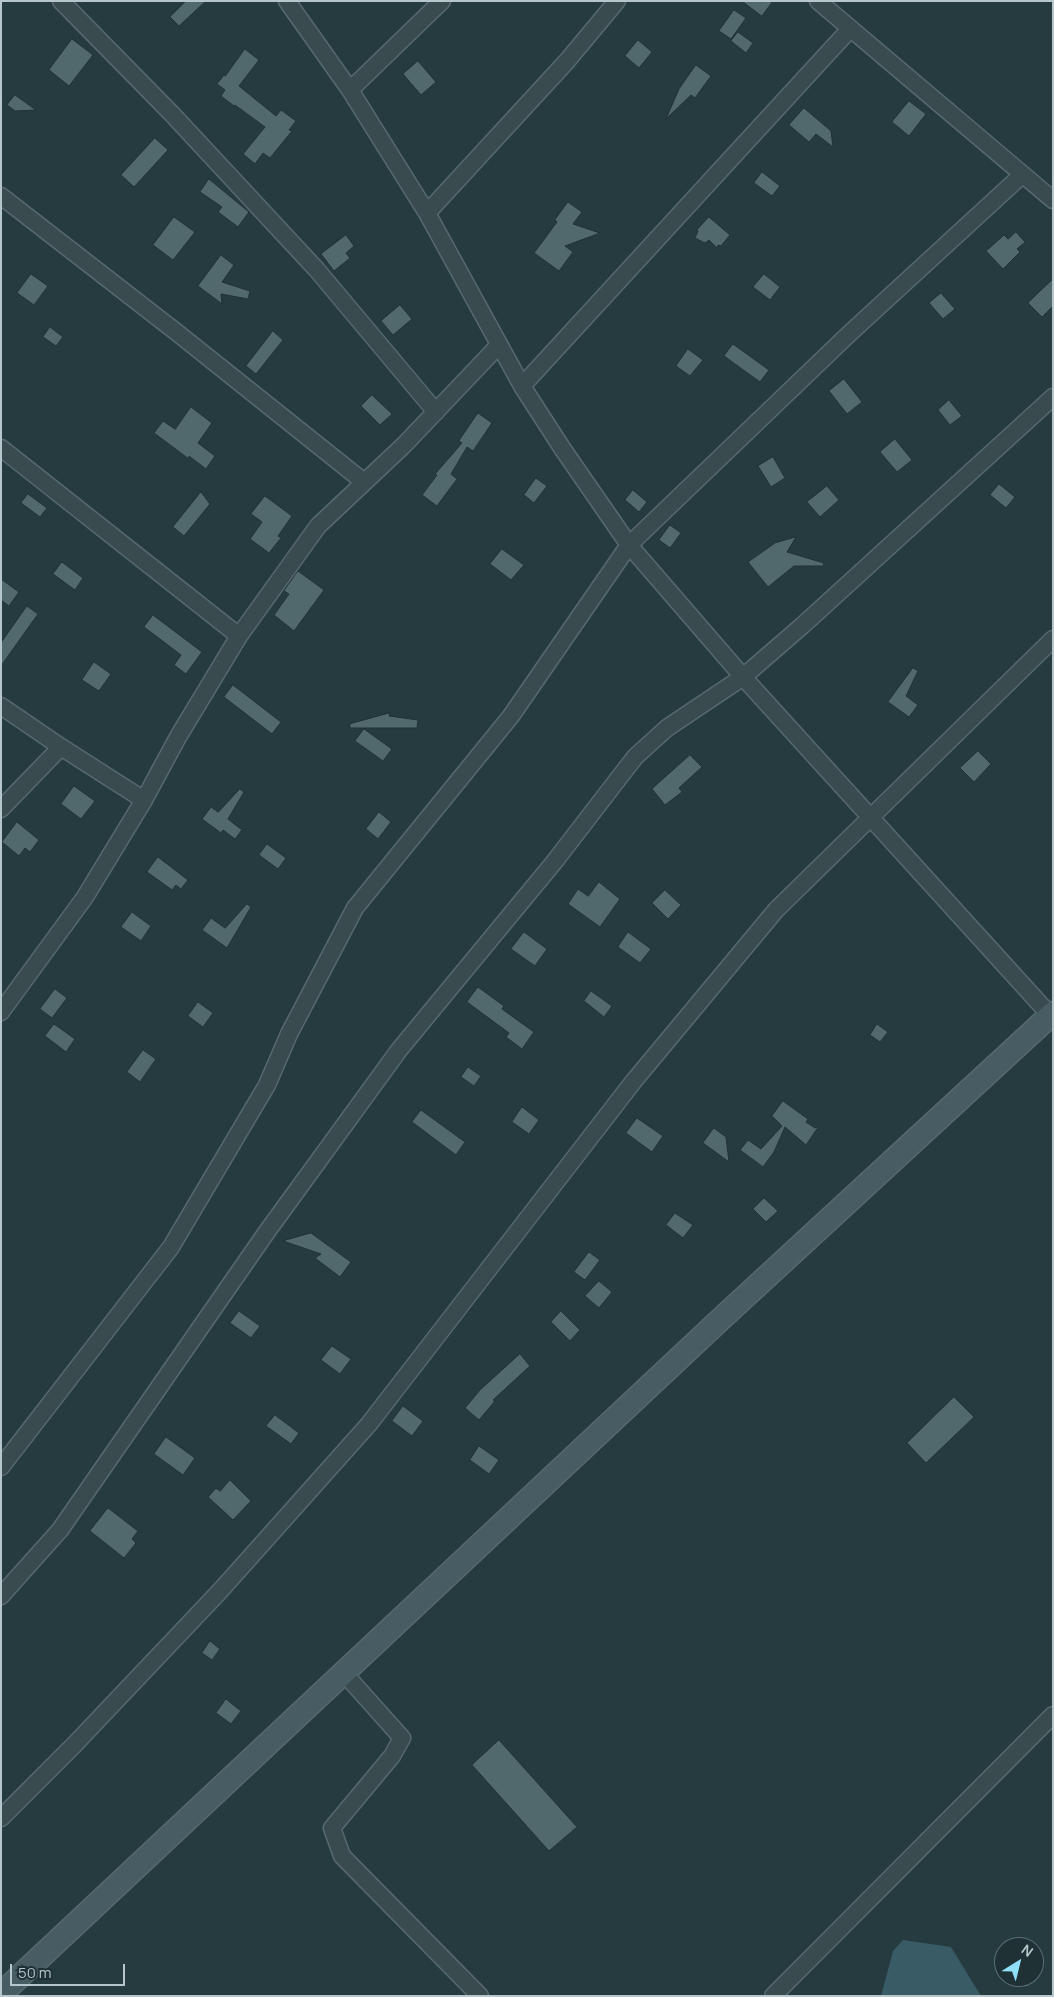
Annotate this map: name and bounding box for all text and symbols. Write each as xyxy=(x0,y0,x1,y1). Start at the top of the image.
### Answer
north arrow xyxy=(994,1937,1044,1987)
text: N xyxy=(1018,1940,1037,1961)
scale bar xyxy=(12,1954,128,1986)
text: 50 m xyxy=(18,1962,52,1983)

